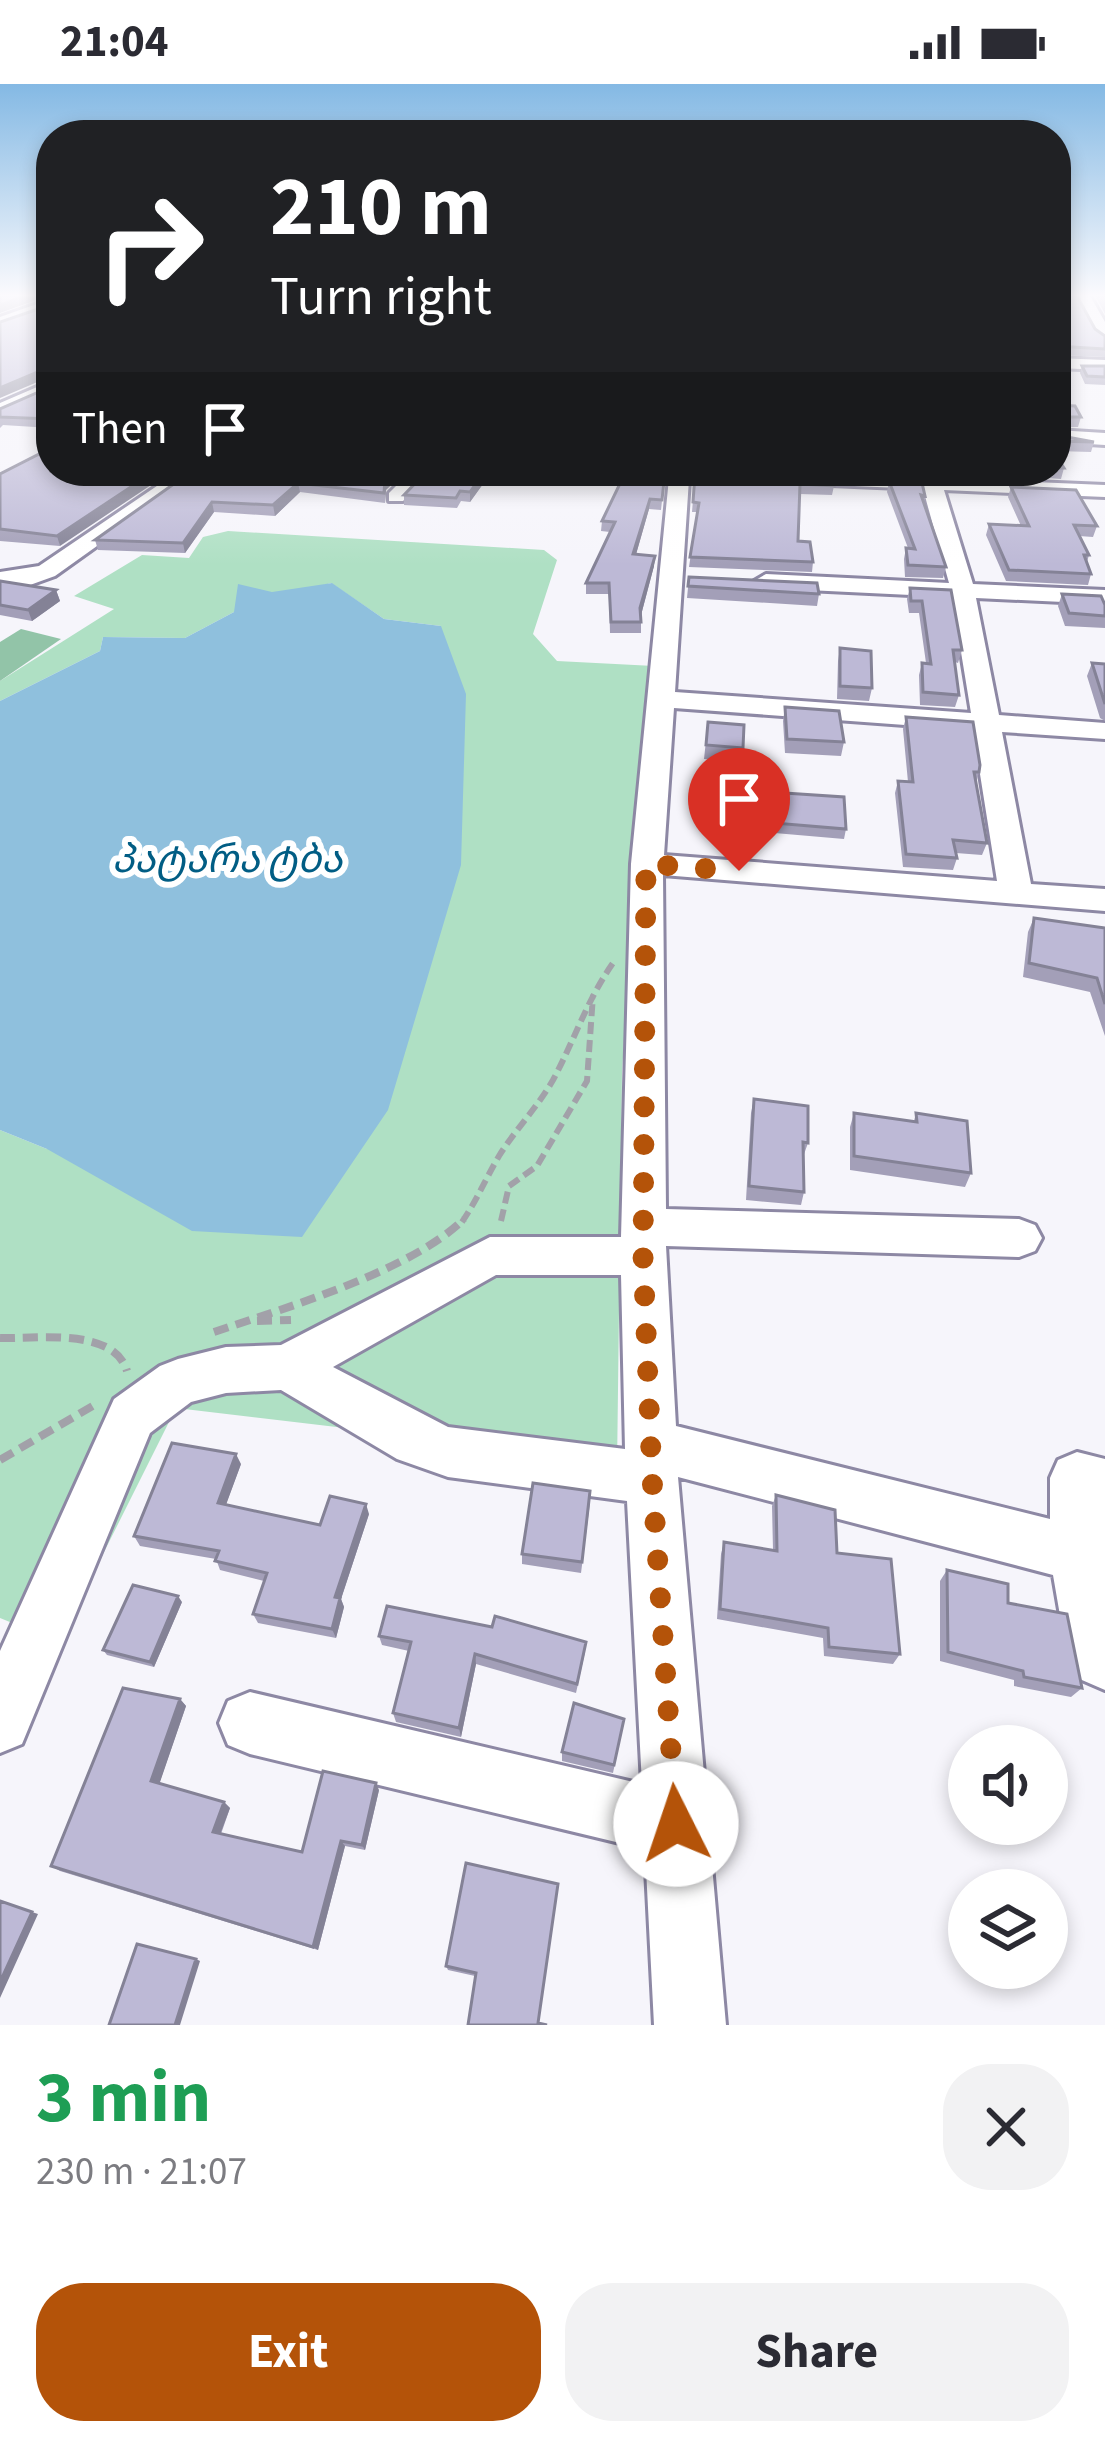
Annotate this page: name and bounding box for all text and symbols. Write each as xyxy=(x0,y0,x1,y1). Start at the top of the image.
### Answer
text: 21:04 xyxy=(60,10,169,74)
text: 210 m xyxy=(270,148,492,268)
icon: right xyxy=(72,168,228,324)
text: Turn right xyxy=(270,259,492,336)
icon: arrive xyxy=(192,396,258,462)
text: Then xyxy=(72,397,168,461)
pin xyxy=(688,748,790,871)
icon: arrive xyxy=(706,766,772,832)
water label: პატარა ტბა xyxy=(112,832,343,888)
map controls xyxy=(948,1725,1068,1989)
button: sound xyxy=(948,1725,1068,1845)
position arrow xyxy=(613,1761,739,1887)
button: layers xyxy=(948,1869,1068,1989)
text: 3 min xyxy=(36,2047,211,2150)
button: close xyxy=(943,2064,1069,2190)
text: 230 m · 21:07 xyxy=(36,2144,247,2200)
button: Exit xyxy=(36,2283,541,2421)
button: Share xyxy=(565,2283,1069,2421)

